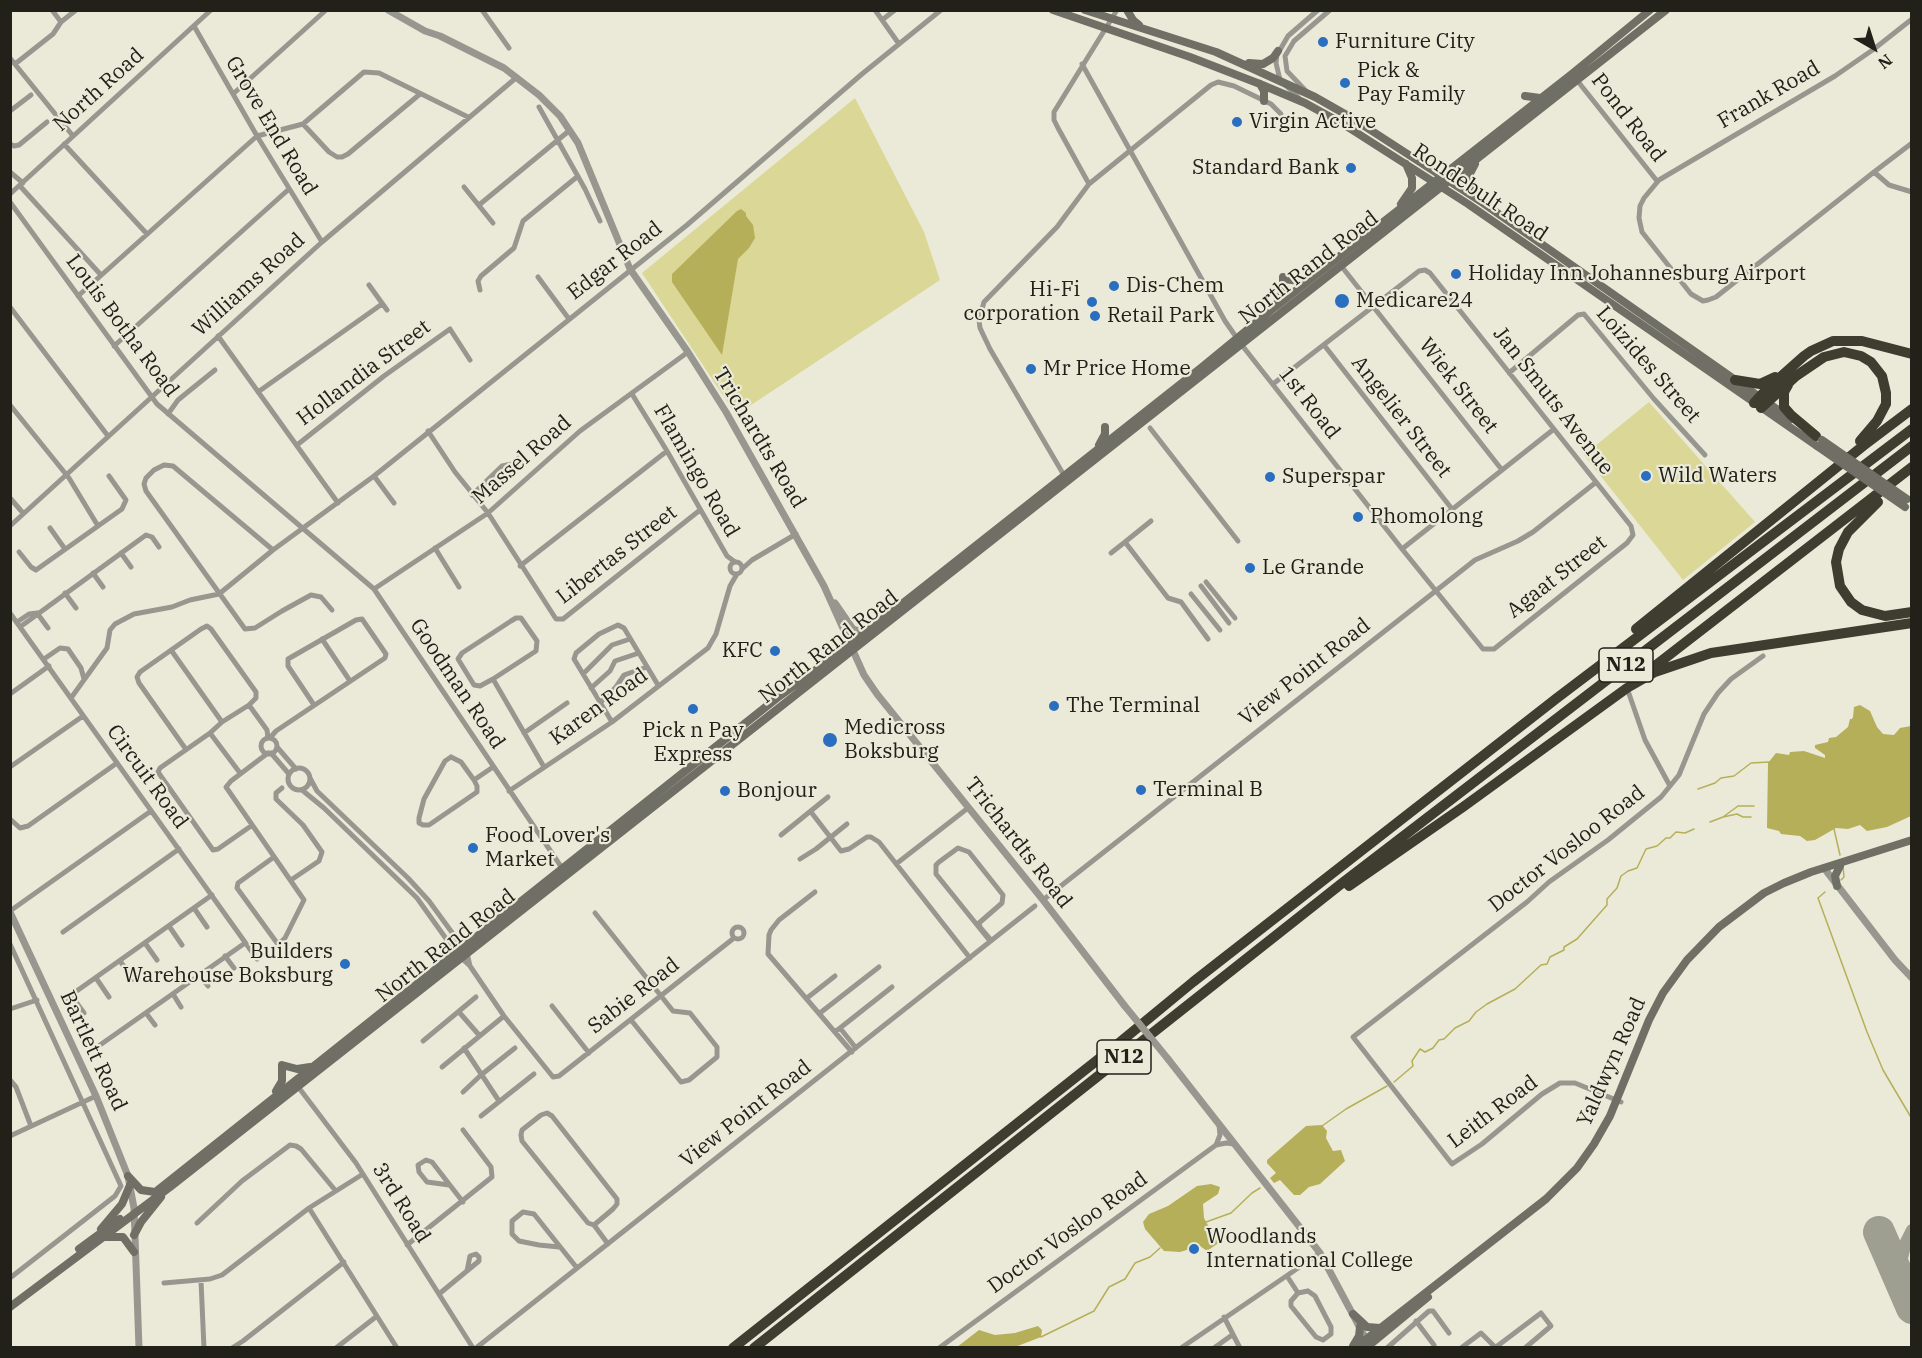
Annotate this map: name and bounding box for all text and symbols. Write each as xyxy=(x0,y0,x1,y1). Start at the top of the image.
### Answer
north arrow xyxy=(1844,18,1904,78)
place label: Furniture City xyxy=(1335,29,1475,55)
marker: Furniture City xyxy=(1316,35,1330,49)
street label: North Road xyxy=(49,43,149,137)
text: N xyxy=(1874,50,1897,74)
street label: Grove End Road xyxy=(220,52,322,200)
street label: Frank Road xyxy=(1713,56,1825,134)
place label: Pick & Pay Family xyxy=(1357,58,1465,108)
street label: Pond Road xyxy=(1586,69,1670,167)
marker: Pick & Pay Family xyxy=(1338,76,1352,90)
place label: Virgin Active xyxy=(1249,109,1376,135)
marker: Virgin Active xyxy=(1230,115,1244,129)
street label: Rondebult Road xyxy=(1408,139,1552,247)
place label: Standard Bank xyxy=(1192,155,1339,181)
marker: Standard Bank xyxy=(1344,161,1358,175)
street label: North Rand Road xyxy=(1234,206,1384,330)
street label: Edgar Road xyxy=(563,216,667,306)
street label: Williams Road xyxy=(188,228,310,342)
street label: Louis Botha Road xyxy=(60,250,184,402)
place label: Holiday Inn Johannesburg Airport xyxy=(1468,261,1806,287)
marker: Holiday Inn Johannesburg Airport xyxy=(1449,267,1463,281)
place label: Dis-Chem xyxy=(1126,273,1224,299)
place label: Hi-Fi corporation xyxy=(963,277,1080,327)
marker: Dis-Chem xyxy=(1107,279,1121,293)
place label: Medicare24 xyxy=(1356,288,1473,314)
marker: Medicare24 xyxy=(1333,292,1351,310)
marker: Hi-Fi corporation xyxy=(1085,295,1099,309)
street label: Loizides Street xyxy=(1590,302,1706,428)
place label: Retail Park xyxy=(1107,303,1215,329)
marker: Retail Park xyxy=(1088,309,1102,323)
street label: Hollandia Street xyxy=(292,315,436,431)
street label: Jan Smuts Avenue xyxy=(1487,322,1619,480)
street label: Wiek Street xyxy=(1413,333,1503,439)
street label: Angelier Street xyxy=(1346,351,1456,483)
place label: Mr Price Home xyxy=(1043,356,1191,382)
marker: Mr Price Home xyxy=(1024,362,1038,376)
street label: 1st Road xyxy=(1273,362,1345,444)
street label: Trichardts Road xyxy=(707,363,811,513)
street label: Flamingo Road xyxy=(648,400,744,542)
street label: Massel Road xyxy=(467,410,577,510)
place label: Wild Waters xyxy=(1658,463,1777,489)
place label: Superspar xyxy=(1282,464,1385,490)
marker: Wild Waters xyxy=(1639,469,1653,483)
marker: Superspar xyxy=(1263,470,1277,484)
street label: Libertas Street xyxy=(552,500,682,610)
place label: Phomolong xyxy=(1370,504,1483,530)
marker: Phomolong xyxy=(1351,510,1365,524)
street label: Agaat Street xyxy=(1502,530,1612,624)
place label: Le Grande xyxy=(1262,555,1364,581)
marker: Le Grande xyxy=(1243,561,1257,575)
street label: North Rand Road xyxy=(754,585,904,709)
street label: View Point Road xyxy=(1234,613,1376,731)
street label: Goodman Road xyxy=(404,614,510,754)
place label: KFC xyxy=(722,638,763,664)
marker: KFC xyxy=(768,644,782,658)
road number: N12 xyxy=(1599,648,1653,682)
street label: Karen Road xyxy=(545,663,653,751)
place label: The Terminal xyxy=(1066,693,1200,719)
marker: The Terminal xyxy=(1047,699,1061,713)
marker: Pick n Pay Express xyxy=(686,702,700,716)
place label: Medicross Boksburg xyxy=(844,715,946,765)
place label: Pick n Pay Express xyxy=(642,718,744,768)
street label: Circuit Road xyxy=(101,720,193,834)
marker: Medicross Boksburg xyxy=(821,731,839,749)
street label: Trichardts Road xyxy=(959,772,1077,914)
place label: Terminal B xyxy=(1153,777,1263,803)
place label: Bonjour xyxy=(737,778,817,804)
street label: Doctor Vosloo Road xyxy=(1484,780,1650,918)
marker: Terminal B xyxy=(1134,783,1148,797)
marker: Bonjour xyxy=(718,784,732,798)
place label: Food Lover's Market xyxy=(485,823,610,873)
marker: Food Lover's Market xyxy=(466,841,480,855)
street label: North Rand Road xyxy=(371,884,521,1008)
place label: Builders Warehouse Boksburg xyxy=(123,939,333,989)
street label: Sabie Road xyxy=(583,953,685,1039)
marker: Builders Warehouse Boksburg xyxy=(338,957,352,971)
street label: Bartlett Road xyxy=(54,987,132,1115)
street label: Yaldwyn Road xyxy=(1572,994,1652,1130)
road number: N12 xyxy=(1097,1040,1151,1074)
street label: View Point Road xyxy=(675,1055,817,1173)
street label: Leith Road xyxy=(1443,1070,1543,1154)
street label: 3rd Road xyxy=(367,1158,435,1248)
street label: Doctor Vosloo Road xyxy=(983,1167,1153,1299)
place label: Woodlands International College xyxy=(1206,1224,1413,1274)
marker: Woodlands International College xyxy=(1187,1242,1201,1256)

